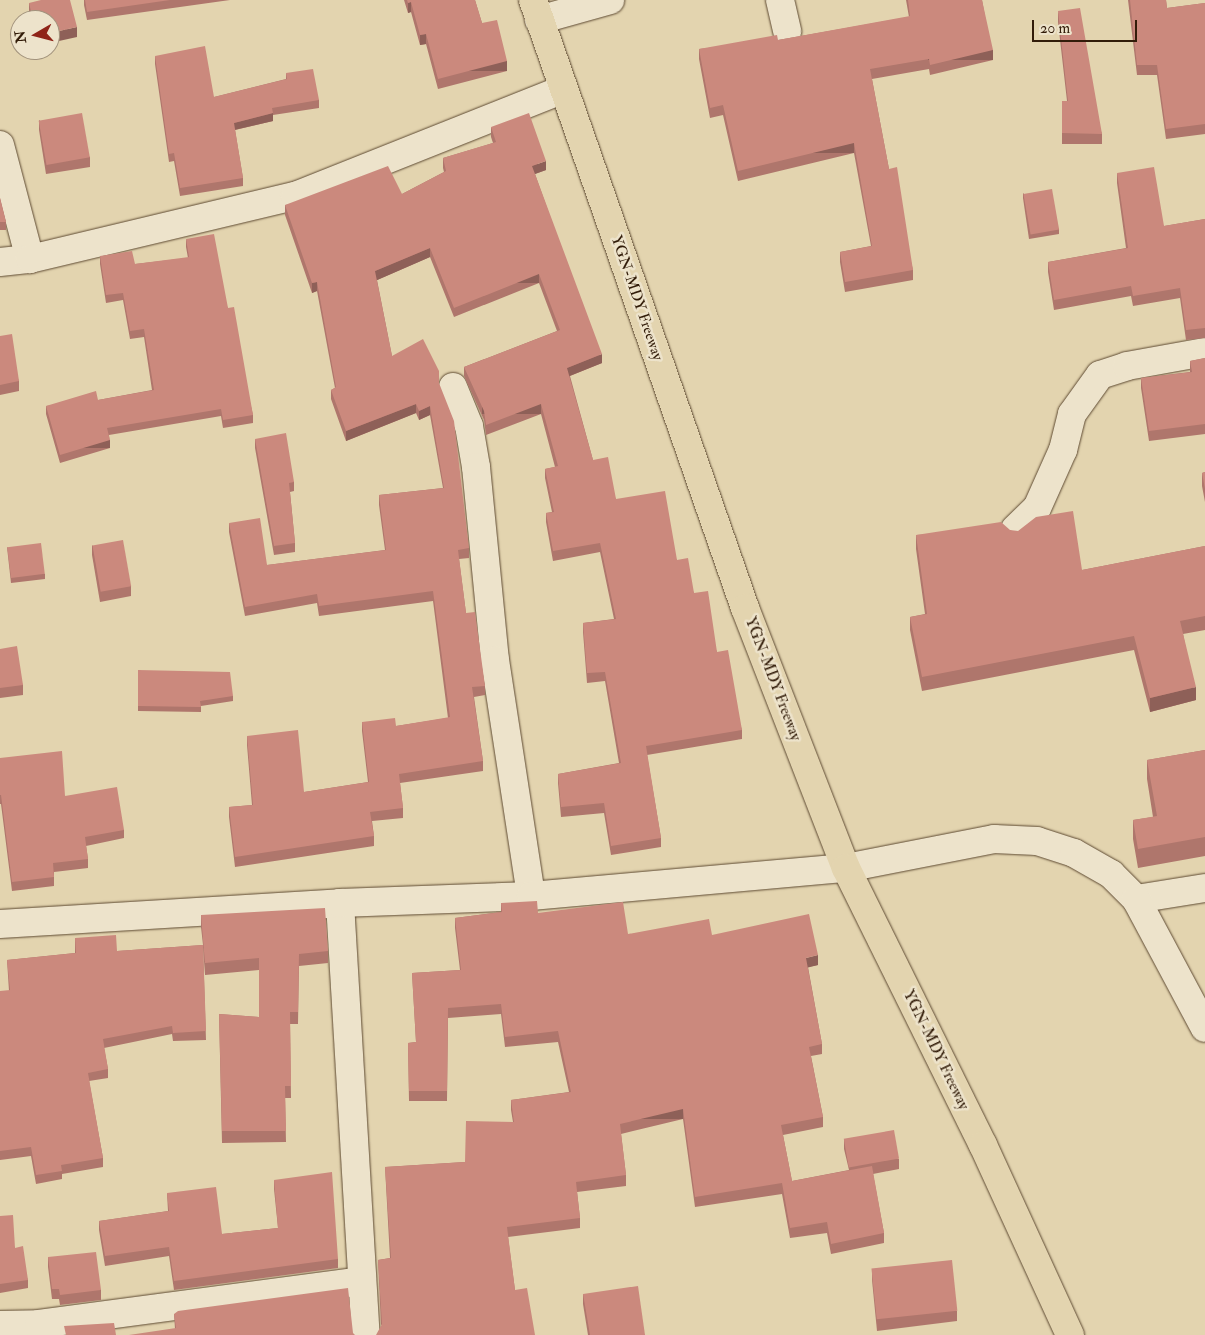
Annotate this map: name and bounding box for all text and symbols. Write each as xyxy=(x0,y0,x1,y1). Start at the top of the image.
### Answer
north arrow xyxy=(10,10,60,60)
scale bar xyxy=(1035,10,1140,42)
text: 20 m xyxy=(1040,19,1070,38)
text: N xyxy=(11,30,30,44)
street label: YGN-MDY Freeway xyxy=(607,233,667,363)
street label: YGN-MDY Freeway xyxy=(741,615,805,743)
street label: YGN-MDY Freeway xyxy=(899,987,973,1113)

